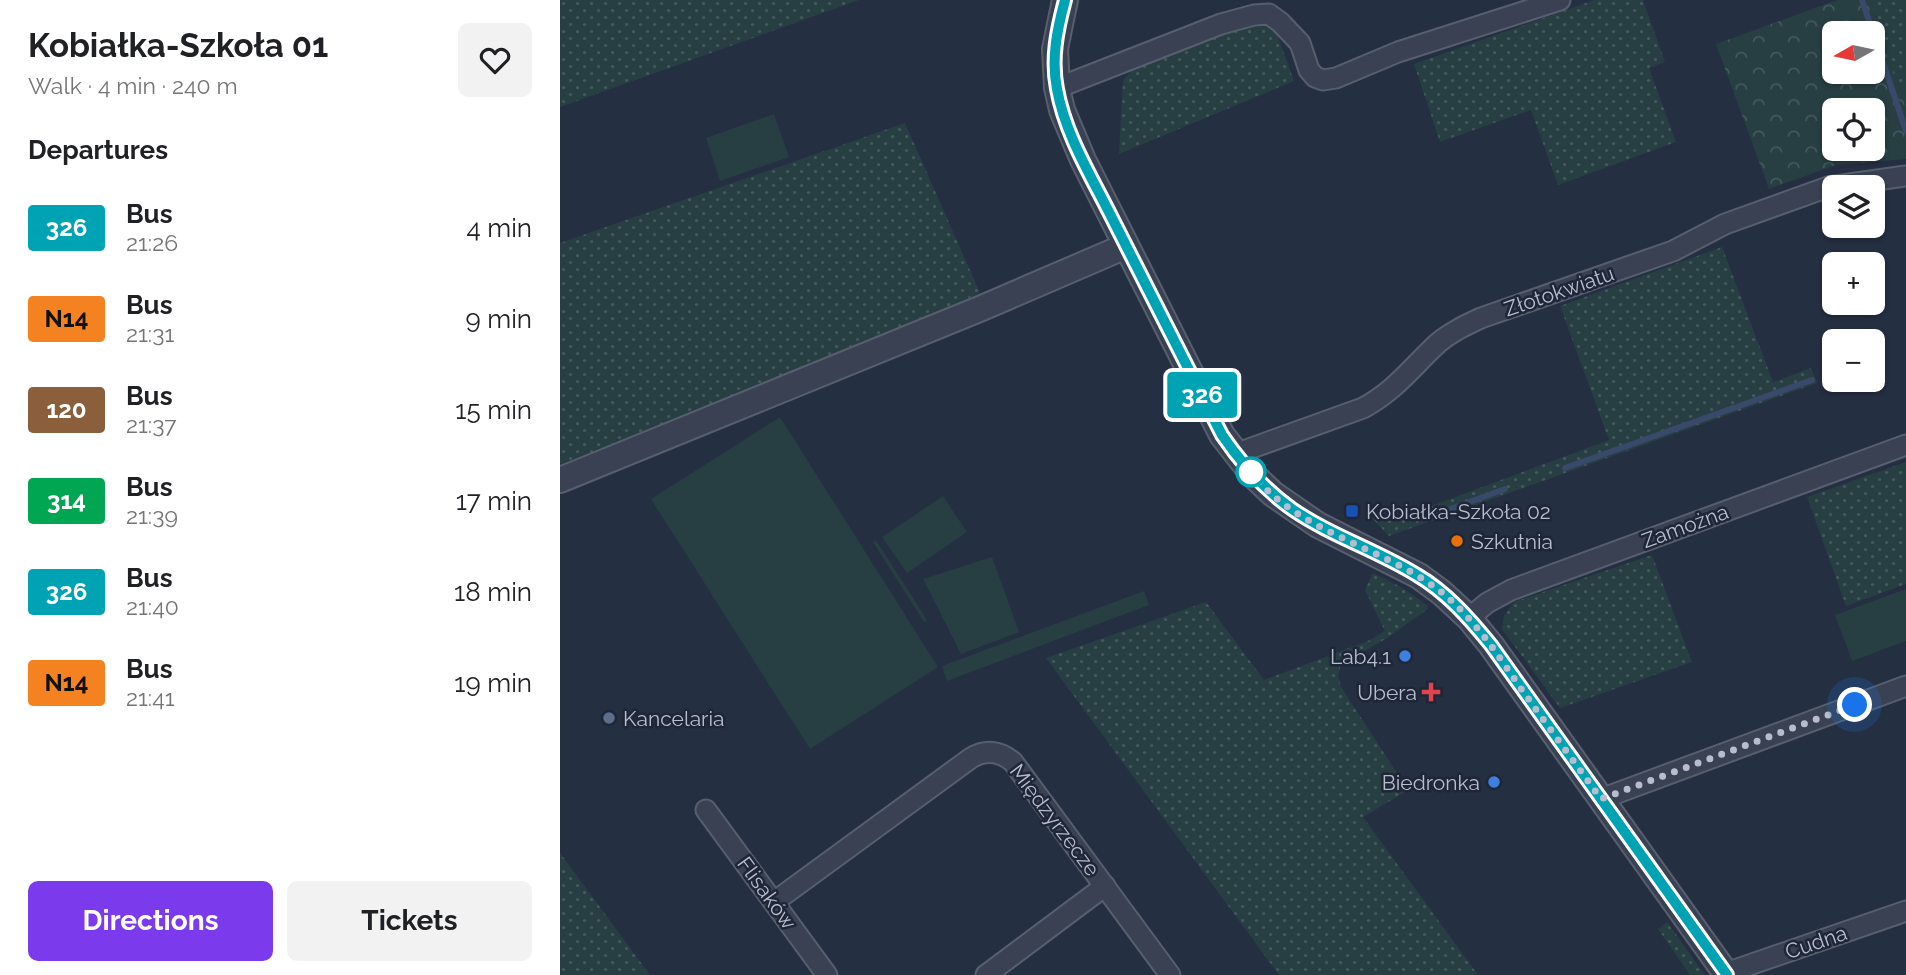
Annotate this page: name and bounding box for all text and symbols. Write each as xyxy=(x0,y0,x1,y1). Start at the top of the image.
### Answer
north arrow xyxy=(1822,21,1885,84)
map controls xyxy=(1822,21,1885,392)
button: heart xyxy=(458,23,532,97)
text: Kobiałka-Szkoła 01 xyxy=(28,26,328,65)
text: Walk · 4 min · 240 m xyxy=(28,72,238,99)
button: locate xyxy=(1822,98,1885,161)
text: Departures xyxy=(28,135,168,165)
button: layers xyxy=(1822,175,1885,238)
text: Bus xyxy=(126,199,173,229)
text: 326 xyxy=(46,213,87,242)
text: 4 min xyxy=(466,213,532,243)
text: 21:26 xyxy=(126,229,178,256)
button: + xyxy=(1822,252,1885,315)
street label: Złotokwiatu xyxy=(1501,261,1617,321)
text: Bus xyxy=(126,290,173,320)
text: N14 xyxy=(45,304,88,333)
text: 9 min xyxy=(465,304,532,334)
text: 21:31 xyxy=(126,320,174,347)
button: − xyxy=(1822,329,1885,392)
line badge: 326 xyxy=(1162,372,1242,418)
text: 326 xyxy=(1181,380,1223,409)
text: Bus xyxy=(126,381,173,411)
text: 120 xyxy=(46,395,87,424)
text: 15 min xyxy=(455,395,532,425)
text: 21:37 xyxy=(126,411,177,438)
unlabelled marker xyxy=(1236,457,1266,487)
text: Bus xyxy=(126,472,173,502)
text: 314 xyxy=(47,486,86,515)
text: 17 min xyxy=(456,486,532,516)
place label: Kobiałka-Szkoła 02 xyxy=(1366,499,1551,524)
street label: Zamożna xyxy=(1638,499,1732,553)
text: 21:39 xyxy=(126,502,178,529)
marker: Kobiałka-Szkoła 02 xyxy=(1344,503,1360,519)
place label: Szkutnia xyxy=(1471,529,1553,554)
marker: Szkutnia xyxy=(1449,533,1465,549)
text: Bus xyxy=(126,563,173,593)
text: 326 xyxy=(46,577,87,606)
text: 18 min xyxy=(454,577,532,607)
text: 21:40 xyxy=(126,593,179,620)
place label: Lab4.1 xyxy=(1330,644,1391,669)
marker: Lab4.1 xyxy=(1397,648,1413,664)
text: Bus xyxy=(126,654,173,684)
text: N14 xyxy=(45,668,88,697)
text: 19 min xyxy=(454,668,532,698)
place label: Ubera xyxy=(1357,680,1417,705)
text: 21:41 xyxy=(126,684,175,711)
marker: Ubera xyxy=(1423,684,1439,700)
your location xyxy=(1837,687,1872,722)
place label: Kancelaria xyxy=(623,706,725,731)
marker: Kancelaria xyxy=(601,710,617,726)
street label: Międzyrzecze xyxy=(1005,759,1105,881)
place label: Biedronka xyxy=(1382,770,1480,795)
marker: Biedronka xyxy=(1486,774,1502,790)
street label: Flisaków xyxy=(732,852,802,934)
button: Directions xyxy=(28,881,273,961)
button: Tickets xyxy=(287,881,532,961)
street label: Cudna xyxy=(1782,920,1850,964)

